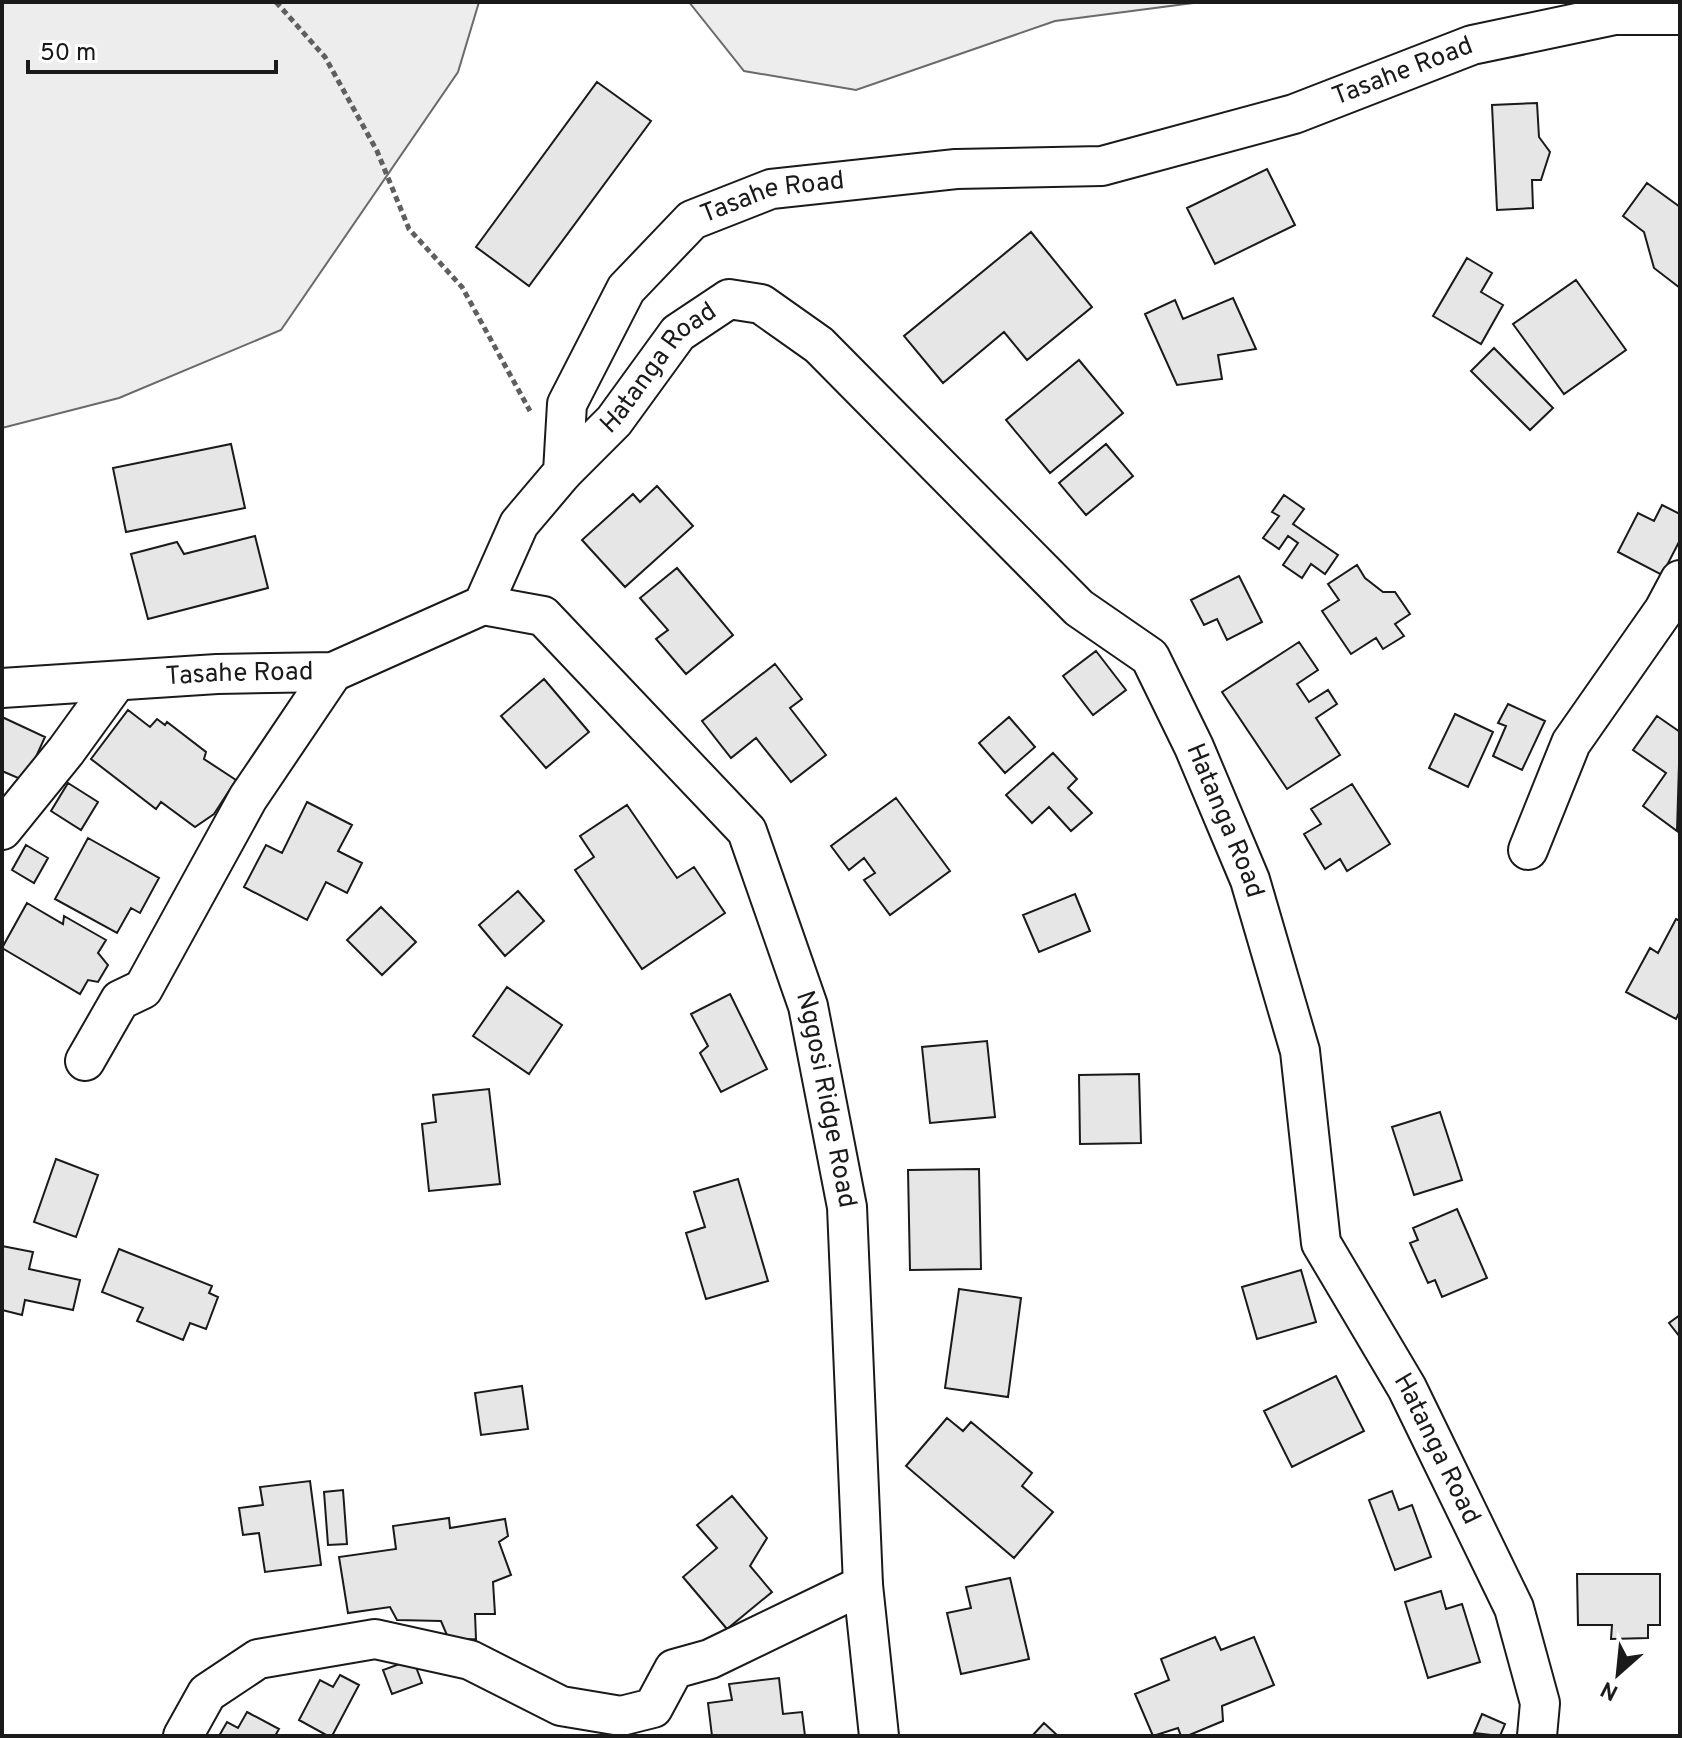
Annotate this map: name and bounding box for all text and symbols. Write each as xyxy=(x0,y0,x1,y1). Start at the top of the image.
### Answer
scale bar xyxy=(28,24,276,74)
street label: Tasahe Road xyxy=(1328,30,1478,114)
text: 50 m xyxy=(40,39,96,69)
street label: Tasahe Road xyxy=(696,165,846,232)
street label: Hatanga Road xyxy=(594,295,723,441)
street label: Tasahe Road xyxy=(165,656,314,694)
street label: Hatanga Road xyxy=(1178,739,1271,902)
street label: Nggosi Ridge Road xyxy=(788,987,863,1211)
street label: Hatanga Road xyxy=(1386,1367,1487,1530)
north arrow xyxy=(1578,1634,1658,1714)
text: N xyxy=(1597,1674,1623,1705)

